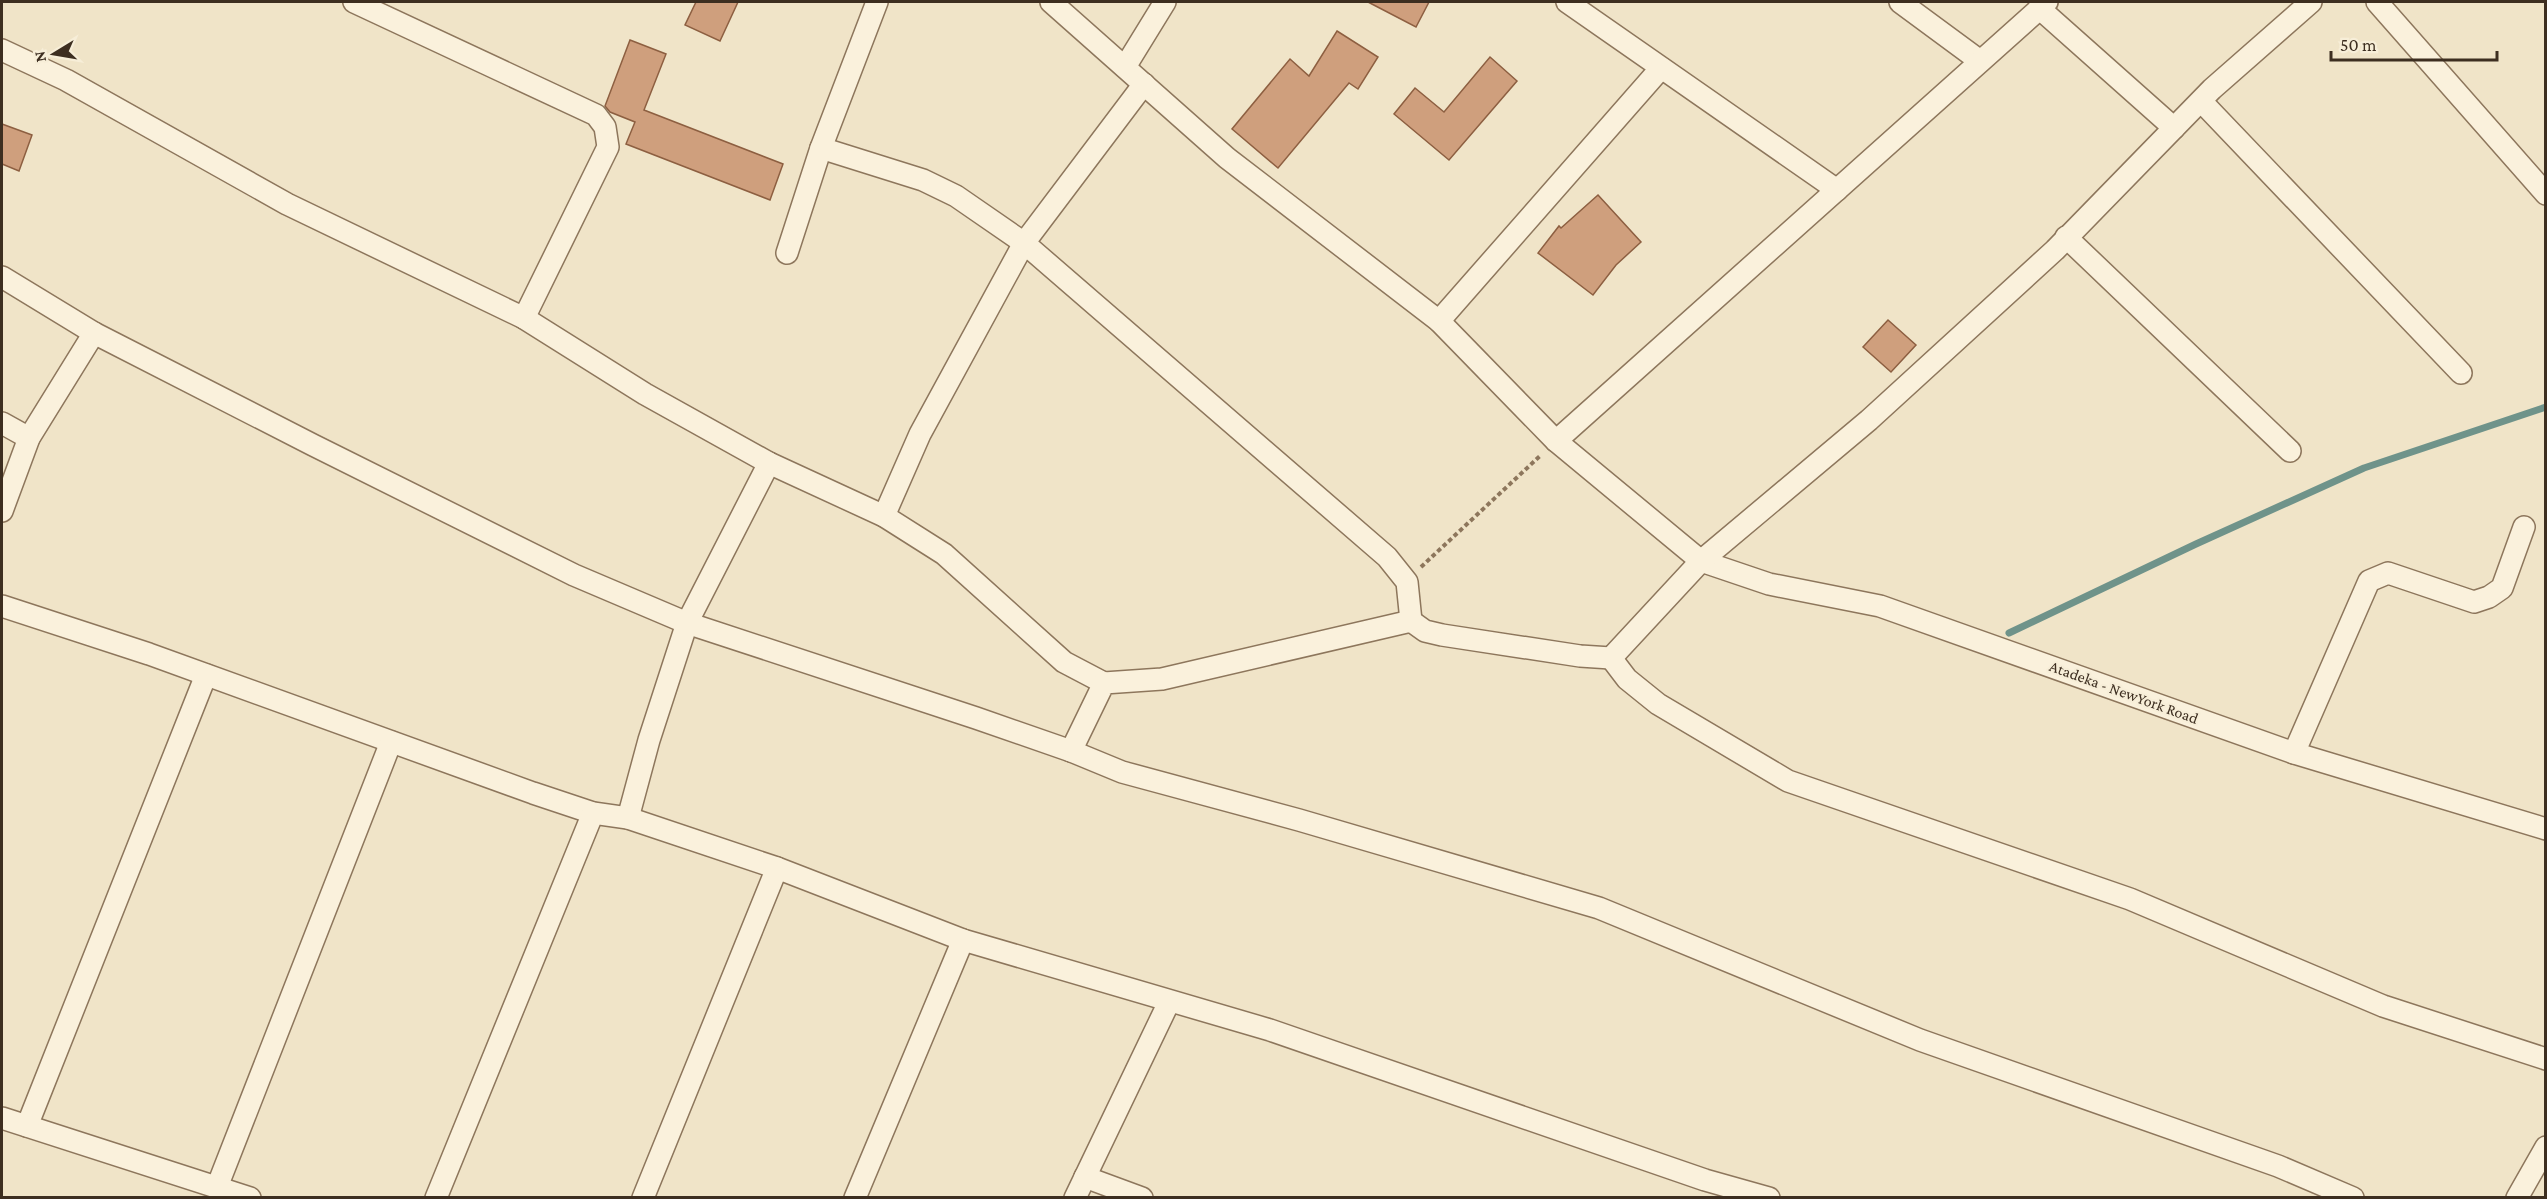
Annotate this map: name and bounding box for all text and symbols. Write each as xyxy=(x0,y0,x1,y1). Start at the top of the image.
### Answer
north arrow xyxy=(24,24,84,84)
scale bar xyxy=(2331,24,2498,62)
text: 50 m xyxy=(2340,35,2377,55)
text: N xyxy=(30,50,49,64)
street label: Atadeka - NewYork Road xyxy=(2047,657,2201,727)

